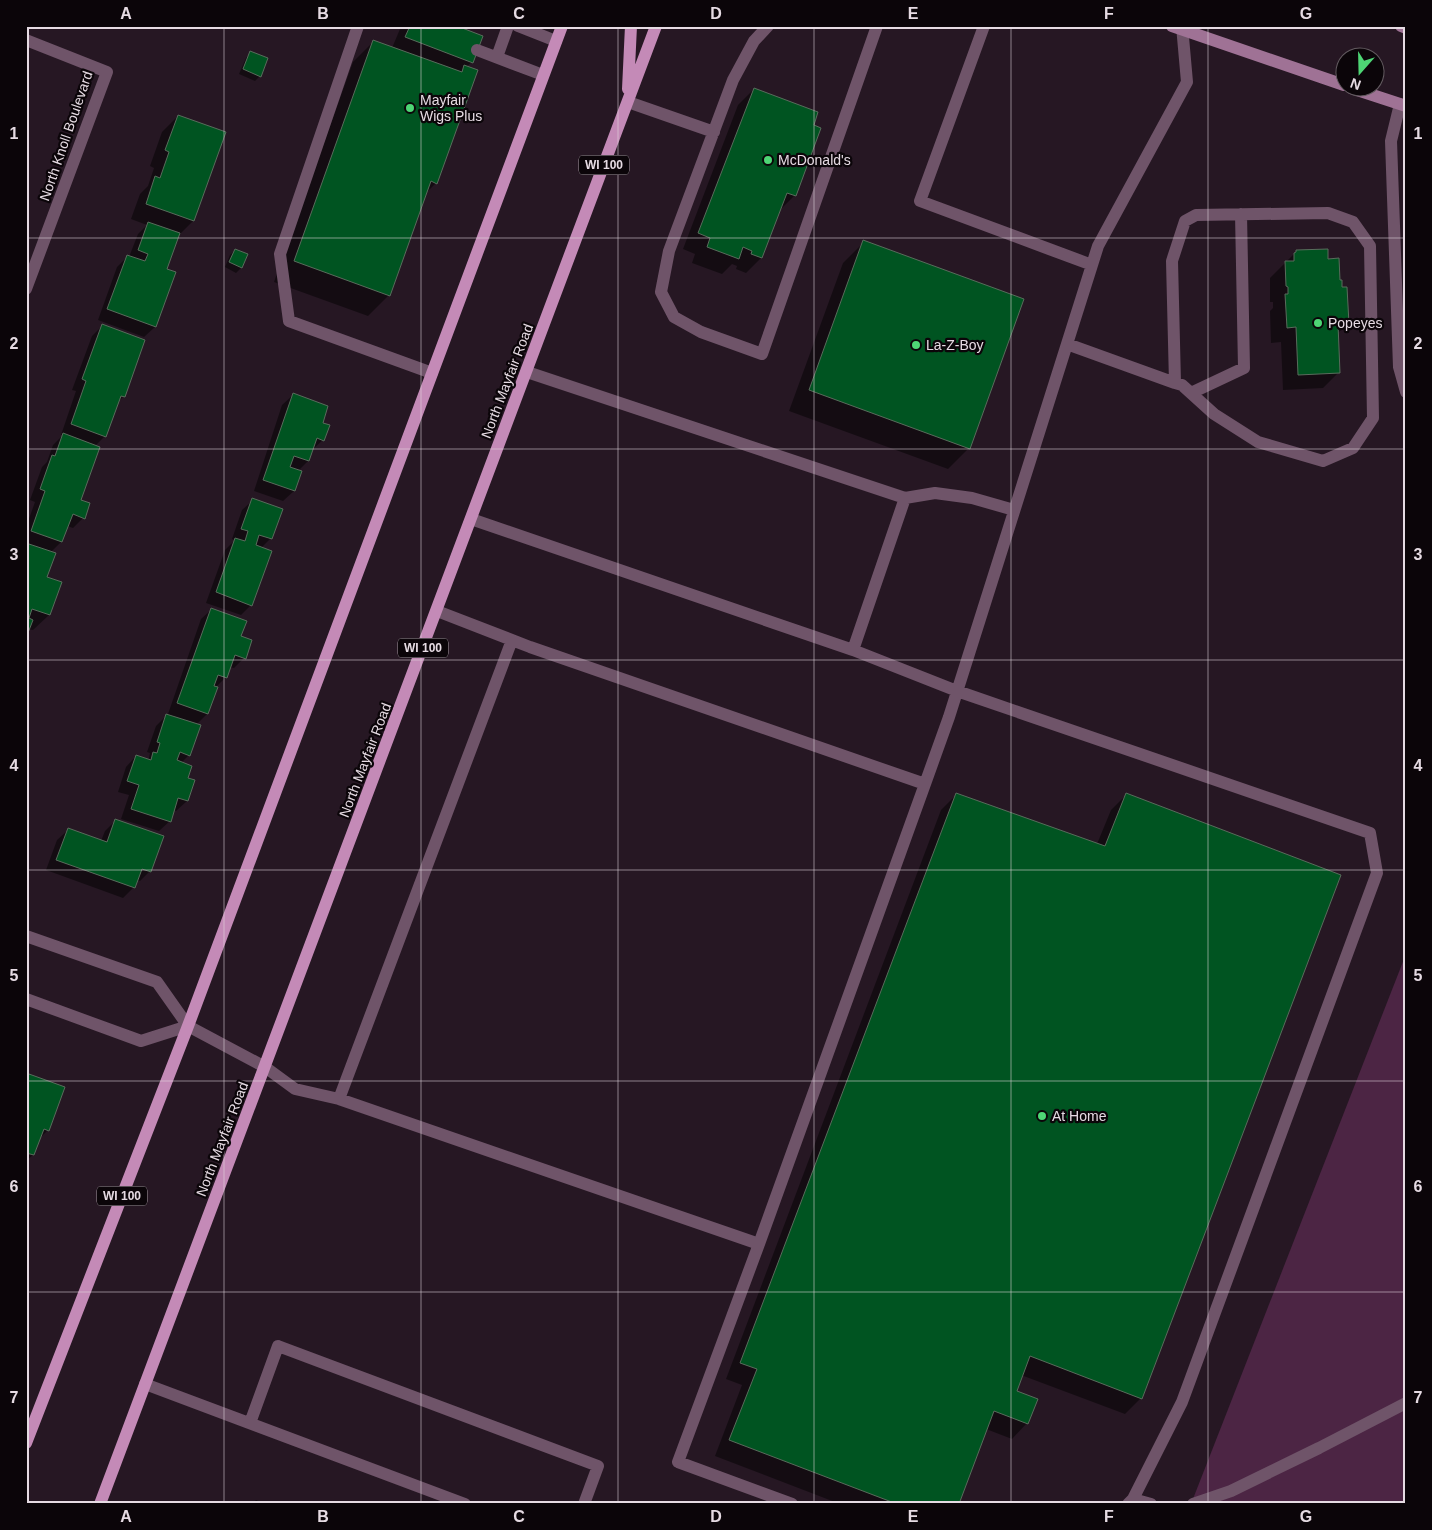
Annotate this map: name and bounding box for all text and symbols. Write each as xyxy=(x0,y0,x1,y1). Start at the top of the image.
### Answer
text: A xyxy=(120,5,132,22)
text: B xyxy=(317,5,329,22)
text: C xyxy=(513,5,525,22)
text: D xyxy=(710,5,722,22)
text: E xyxy=(908,5,919,22)
text: F xyxy=(1104,5,1114,22)
text: G xyxy=(1300,5,1312,22)
north arrow xyxy=(1334,48,1384,98)
street label: North Knoll Boulevard xyxy=(36,69,96,203)
text: N xyxy=(1348,75,1363,93)
place label: Mayfair Wigs Plus xyxy=(420,92,482,124)
marker: Mayfair Wigs Plus xyxy=(404,102,416,114)
text: 1 xyxy=(10,125,19,142)
text: 1 xyxy=(1414,125,1423,142)
place label: McDonald's xyxy=(778,152,851,168)
marker: McDonald's xyxy=(762,154,774,166)
road number: WI 100 xyxy=(579,156,629,174)
place label: Popeyes xyxy=(1328,315,1382,331)
marker: Popeyes xyxy=(1312,317,1324,329)
street label: North Mayfair Road xyxy=(478,321,536,441)
text: 2 xyxy=(10,335,19,352)
text: 2 xyxy=(1414,335,1423,352)
place label: La-Z-Boy xyxy=(926,337,984,353)
marker: La-Z-Boy xyxy=(910,339,922,351)
text: 3 xyxy=(10,546,19,563)
text: 3 xyxy=(1414,546,1423,563)
road number: WI 100 xyxy=(398,638,448,658)
street label: North Mayfair Road xyxy=(336,700,394,820)
text: 4 xyxy=(10,757,19,774)
text: 4 xyxy=(1414,757,1423,774)
text: 5 xyxy=(10,967,19,984)
text: 5 xyxy=(1414,967,1423,984)
street label: North Mayfair Road xyxy=(193,1079,251,1199)
place label: At Home xyxy=(1052,1108,1107,1124)
marker: At Home xyxy=(1036,1110,1048,1122)
text: 6 xyxy=(10,1178,19,1195)
text: 6 xyxy=(1414,1178,1423,1195)
road number: WI 100 xyxy=(97,1186,147,1206)
text: 7 xyxy=(10,1389,19,1406)
text: 7 xyxy=(1414,1389,1423,1406)
text: A xyxy=(120,1508,132,1525)
text: B xyxy=(317,1508,329,1525)
text: C xyxy=(513,1508,525,1525)
text: D xyxy=(710,1508,722,1525)
text: E xyxy=(908,1508,919,1525)
text: F xyxy=(1104,1508,1114,1525)
text: G xyxy=(1300,1508,1312,1525)

